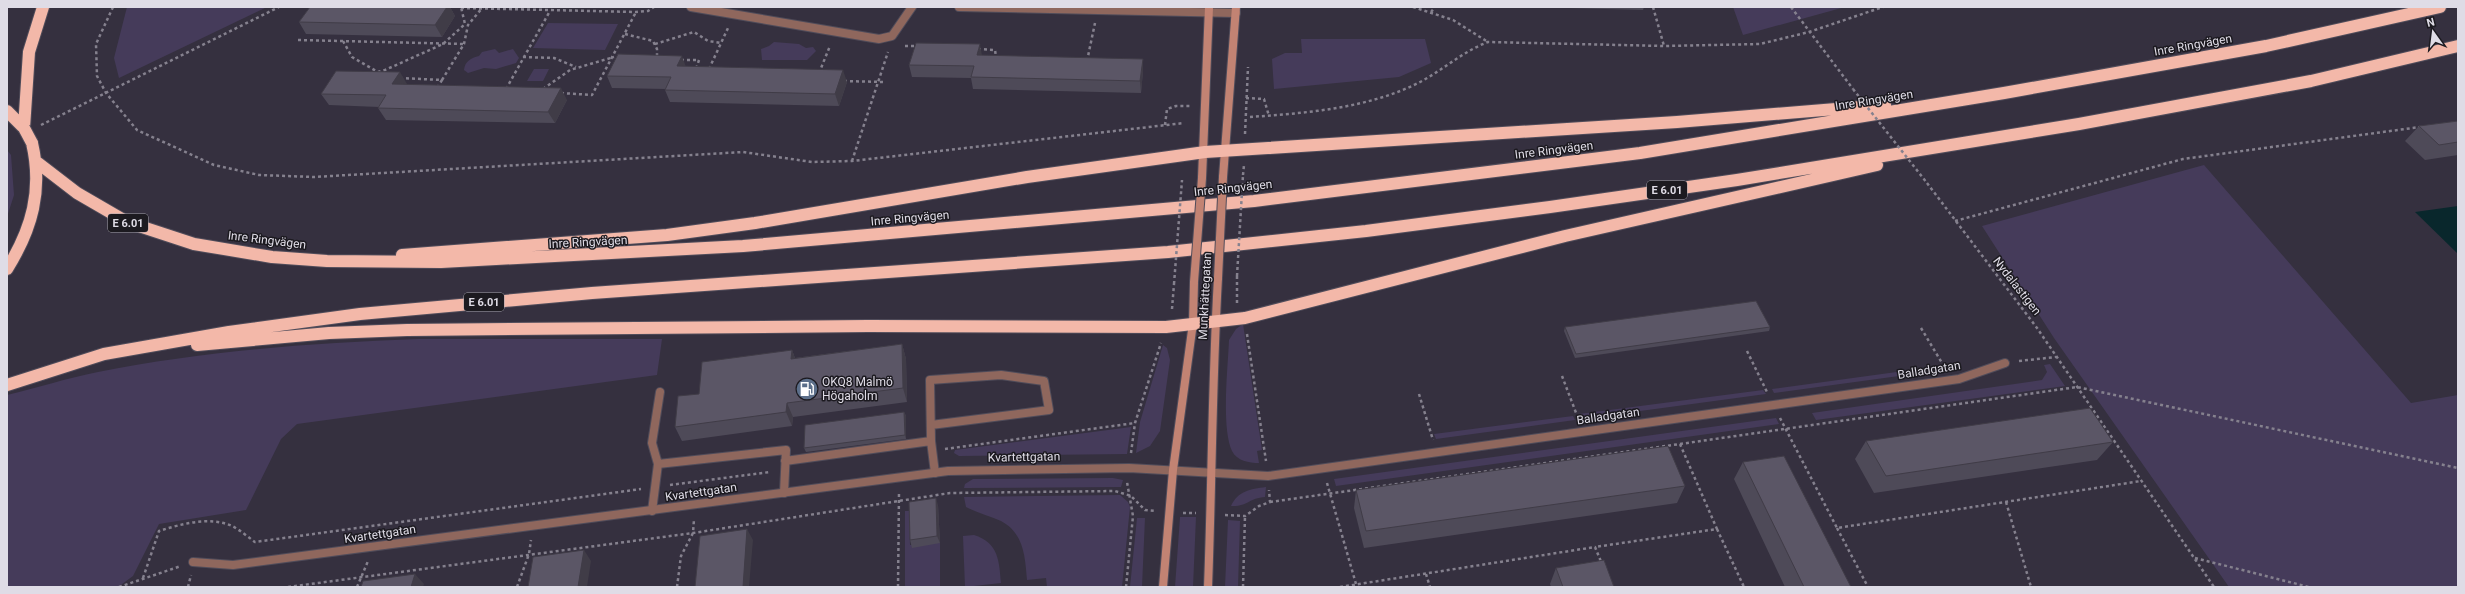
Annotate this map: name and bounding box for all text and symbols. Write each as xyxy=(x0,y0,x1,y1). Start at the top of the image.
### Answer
north arrow xyxy=(2413,12,2453,52)
text: N xyxy=(2425,15,2436,30)
street label: Inre Ringvägen xyxy=(2153,31,2233,59)
street label: Inre Ringvägen xyxy=(1834,87,1914,113)
street label: Inre Ringvägen xyxy=(1514,138,1594,162)
street label: Inre Ringvägen xyxy=(1193,177,1273,199)
road number: E 6.01 xyxy=(1647,181,1687,199)
street label: Inre Ringvägen xyxy=(870,208,950,228)
road number: E 6.01 xyxy=(108,214,148,232)
street label: Inre Ringvägen xyxy=(227,228,307,252)
street label: Inre Ringvägen xyxy=(548,233,628,251)
street label: Munkhättegatan xyxy=(1196,252,1214,340)
street label: Nydalastigen xyxy=(1990,254,2044,318)
road number: E 6.01 xyxy=(464,293,504,311)
street label: Balladgatan xyxy=(1897,358,1961,382)
place label: OKQ8 Malmö Högaholm xyxy=(822,375,893,403)
fuel station icon: OKQ8 Malmö Högaholm xyxy=(794,376,820,402)
street label: Balladgatan xyxy=(1576,405,1640,427)
street label: Kvartettgatan xyxy=(988,449,1060,465)
street label: Kvartettgatan xyxy=(664,480,738,504)
street label: Kvartettgatan xyxy=(343,522,417,546)

